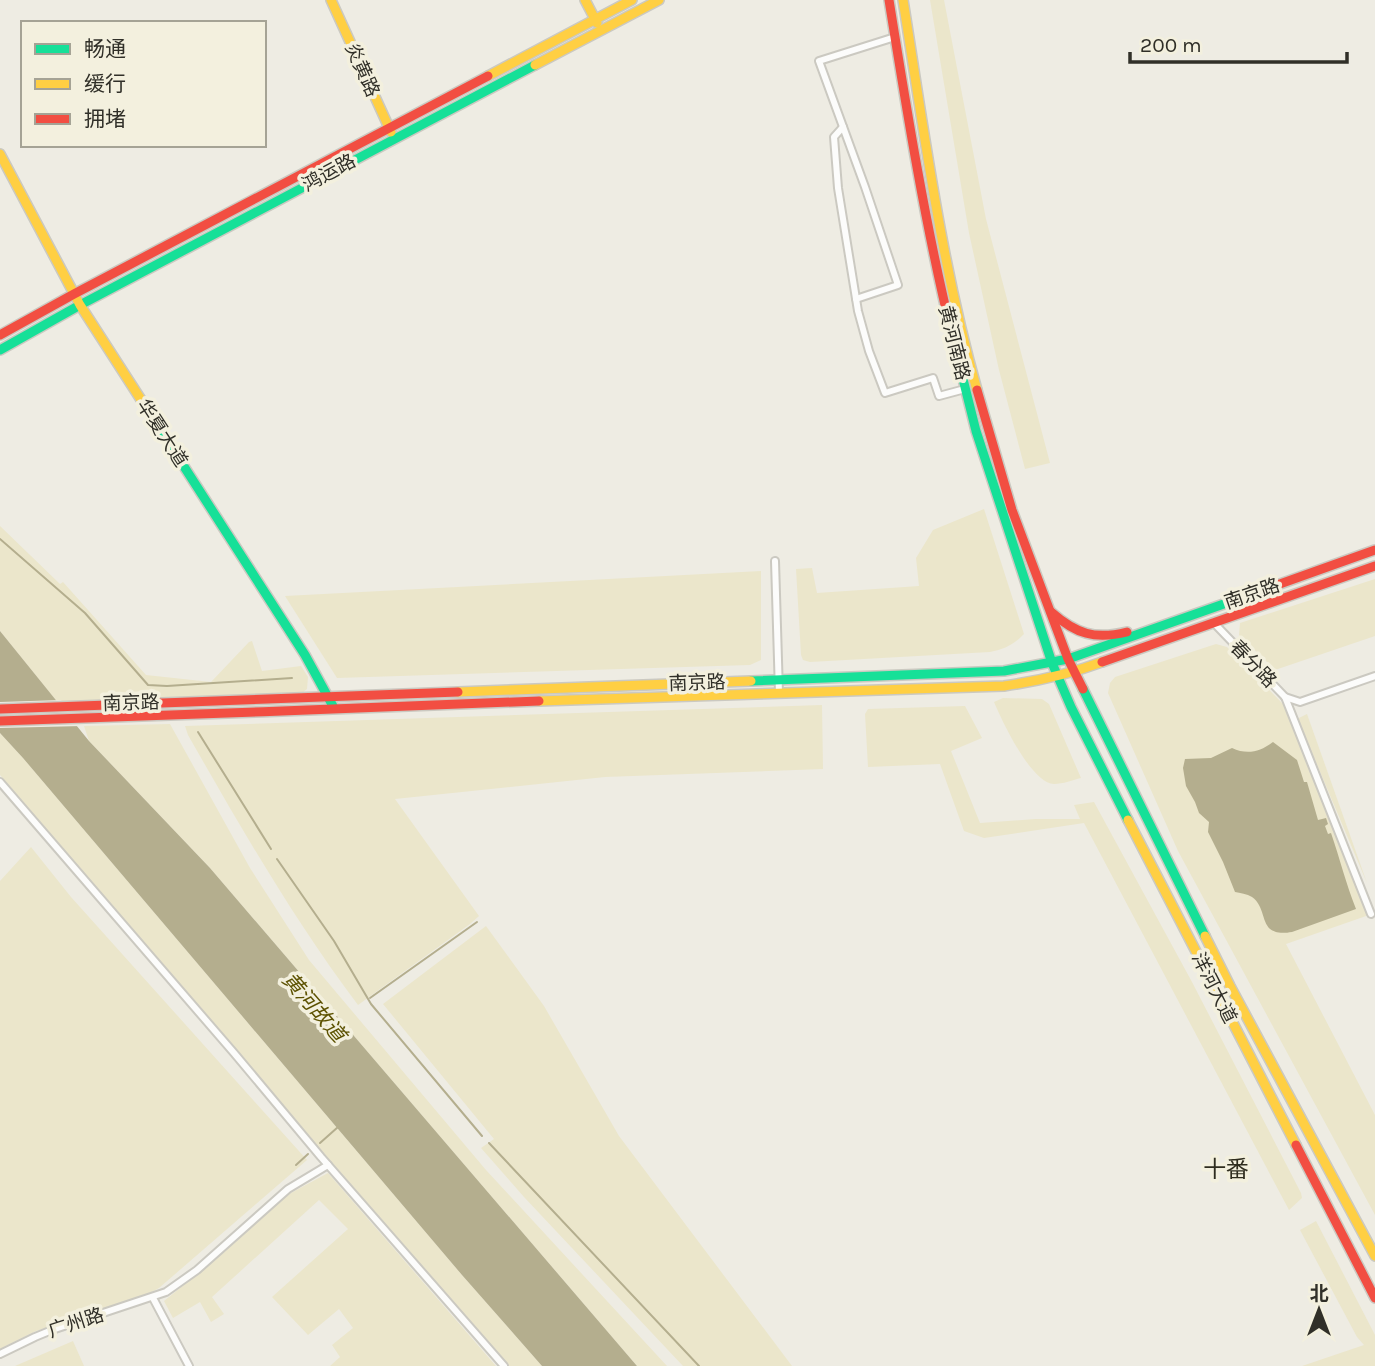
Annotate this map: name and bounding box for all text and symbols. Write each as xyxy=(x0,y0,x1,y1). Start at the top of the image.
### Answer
legend xyxy=(21,21,266,147)
scale bar xyxy=(1130,21,1347,65)
text: 200 m xyxy=(1140,33,1202,57)
text: 畅通 xyxy=(84,37,126,61)
street label: 炎黄路 xyxy=(340,39,384,101)
text: 缓行 xyxy=(84,72,126,96)
text: 拥堵 xyxy=(84,107,126,131)
street label: 鸿运路 xyxy=(299,150,359,196)
street label: 黄河南路 xyxy=(934,303,974,383)
street label: 华夏大道 xyxy=(132,395,192,471)
street label: 南京路 xyxy=(1221,574,1283,614)
street label: 春分路 xyxy=(1225,636,1281,692)
street label: 南京路 xyxy=(668,671,726,695)
street label: 南京路 xyxy=(102,691,160,715)
street label: 洋河大道 xyxy=(1187,949,1241,1027)
water label: 黄河故道 xyxy=(277,967,353,1049)
district label: 十番 xyxy=(1203,1156,1249,1183)
north arrow xyxy=(1284,1275,1354,1345)
text: 北 xyxy=(1309,1283,1329,1305)
street label: 广州路 xyxy=(45,1304,107,1342)

